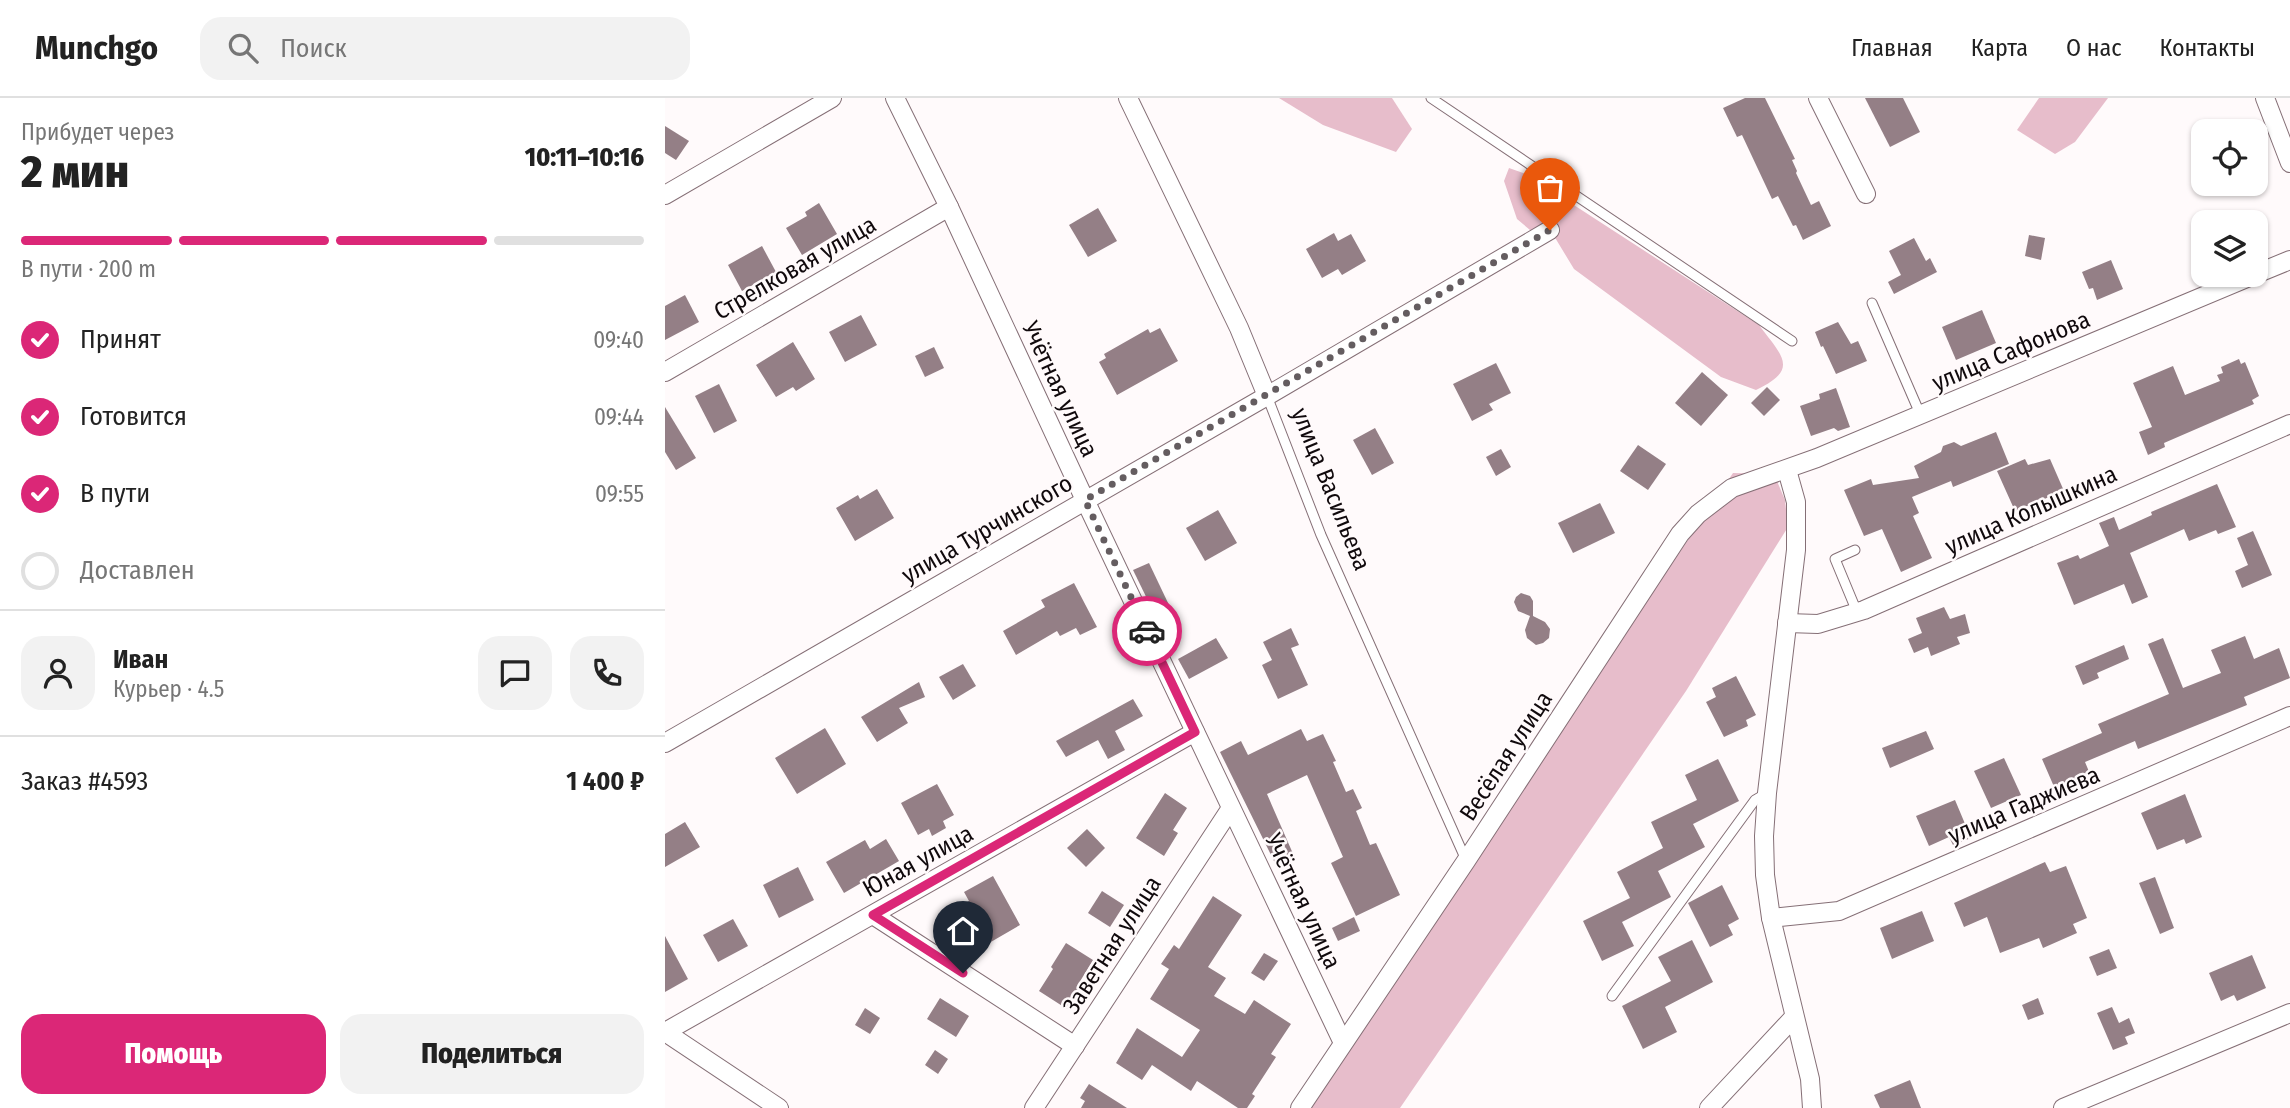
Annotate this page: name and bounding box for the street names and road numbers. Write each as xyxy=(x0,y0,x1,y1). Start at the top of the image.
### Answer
street label: Стрелковая улица xyxy=(709,210,881,326)
street label: улица Сафонова xyxy=(1928,305,2094,397)
street label: Учётная улица xyxy=(1016,316,1104,461)
street label: улица Васильева xyxy=(1286,404,1376,574)
street label: улица Колышкина xyxy=(1941,460,2121,560)
street label: улица Турчинского xyxy=(897,469,1077,589)
street label: Весёлая улица xyxy=(1454,686,1558,826)
street label: улица Гаджиева xyxy=(1944,760,2104,850)
street label: Юная улица xyxy=(858,819,978,903)
street label: Учётная улица xyxy=(1259,828,1347,973)
street label: Заветная улица xyxy=(1057,871,1167,1019)

